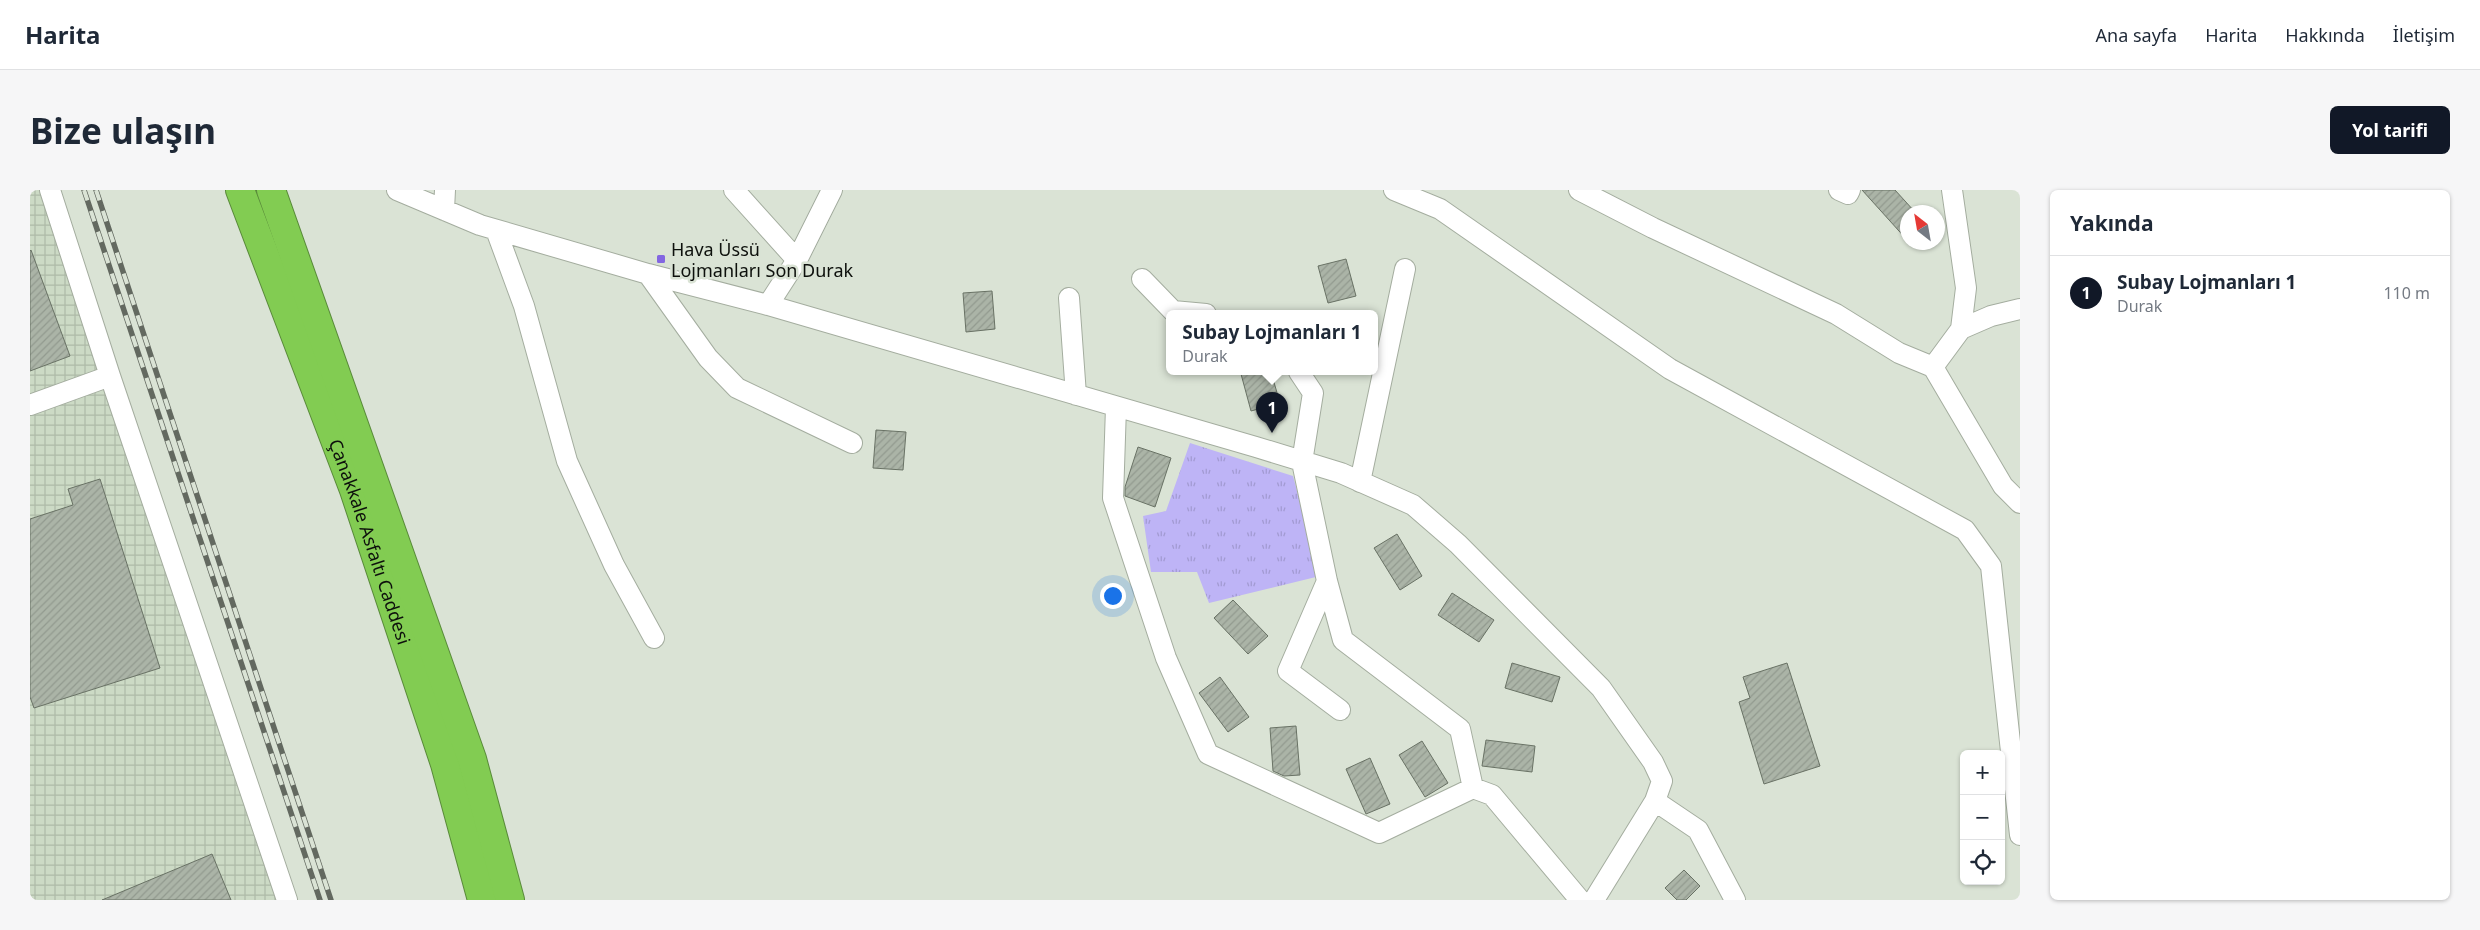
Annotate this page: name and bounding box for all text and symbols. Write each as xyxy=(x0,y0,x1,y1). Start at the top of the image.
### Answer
text: Harita xyxy=(25,18,100,51)
text: Ana sayfa xyxy=(2096,23,2177,47)
text: Harita xyxy=(2205,23,2257,47)
text: Hakkında xyxy=(2285,23,2365,47)
text: İletişim xyxy=(2393,23,2455,47)
button: Yol tarifi xyxy=(2330,106,2450,154)
text: Bize ulaşın xyxy=(30,107,216,154)
north arrow xyxy=(1900,205,1945,250)
text: Yakında xyxy=(2070,209,2153,237)
place label: Hava Üssü Lojmanları Son Durak xyxy=(671,237,854,282)
marker: Hava Üssü Lojmanları Son Durak xyxy=(655,253,667,265)
text: Subay Lojmanları 1 xyxy=(2117,269,2296,295)
text: 1 xyxy=(2081,282,2091,304)
text: 110 m xyxy=(2383,282,2430,304)
text: Durak xyxy=(2117,295,2162,317)
popup xyxy=(1166,310,1378,375)
text: Subay Lojmanları 1 xyxy=(1182,319,1362,345)
text: Durak xyxy=(1182,345,1228,367)
pin: 1 xyxy=(1256,392,1288,433)
street label: Çanakkale Asfaltı Caddesi xyxy=(324,435,416,647)
your location xyxy=(1100,583,1126,609)
map controls xyxy=(1960,750,2005,885)
button: + xyxy=(1960,750,2005,795)
button: − xyxy=(1960,795,2005,840)
button: locate xyxy=(1960,840,2005,885)

